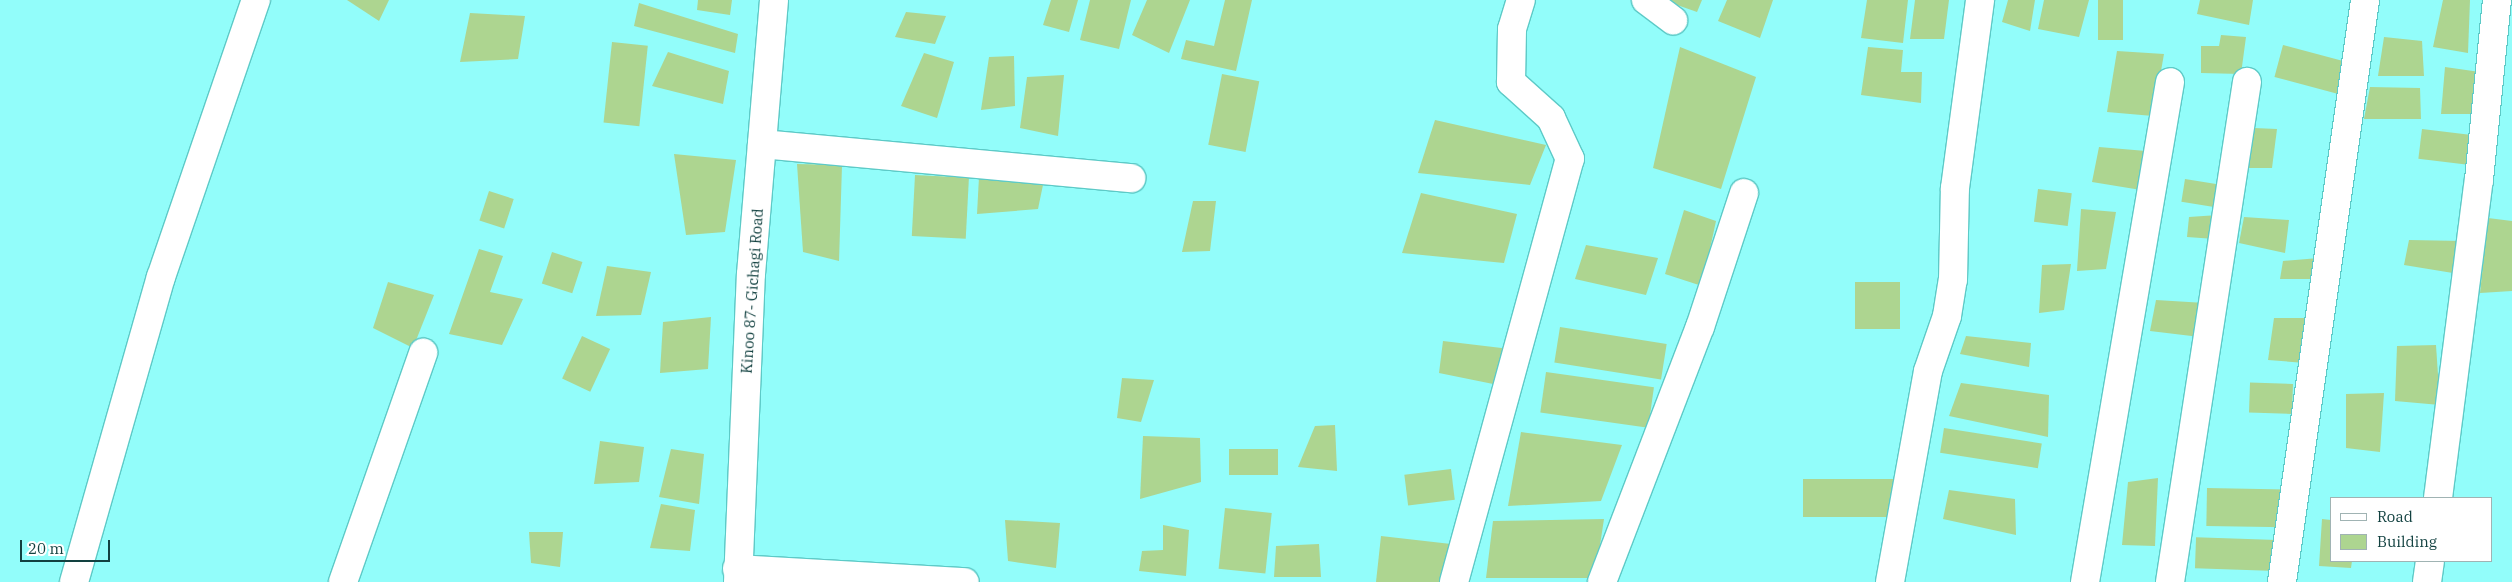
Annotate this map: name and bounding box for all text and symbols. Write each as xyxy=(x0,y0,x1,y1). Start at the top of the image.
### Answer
street label: Kinoo 87- Gichagi Road xyxy=(737,208,767,374)
legend xyxy=(2330,497,2492,562)
text: Road xyxy=(2377,507,2413,526)
scale bar xyxy=(22,530,112,562)
text: Building xyxy=(2377,532,2437,551)
text: 20 m xyxy=(28,539,64,558)

